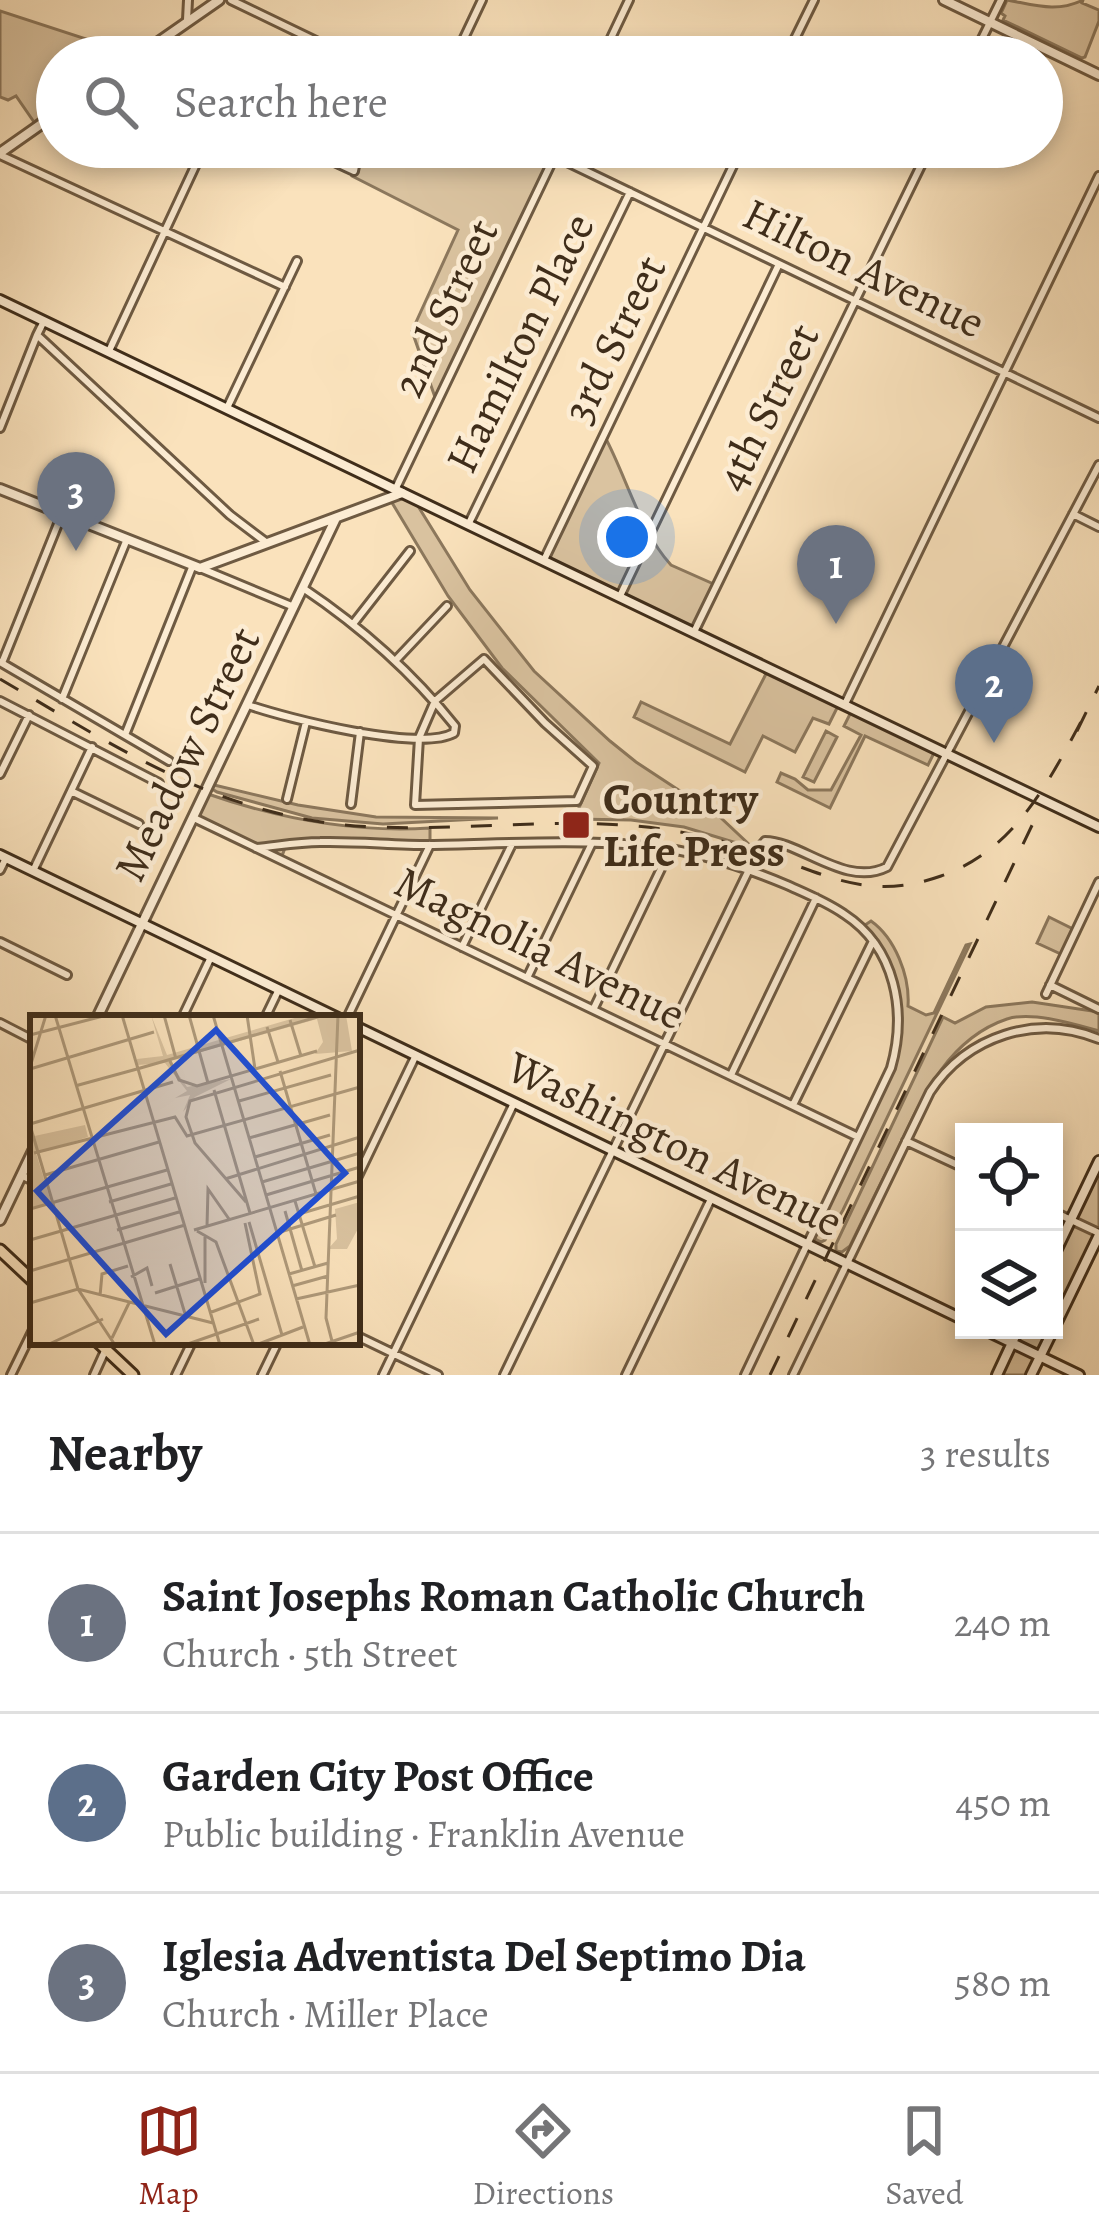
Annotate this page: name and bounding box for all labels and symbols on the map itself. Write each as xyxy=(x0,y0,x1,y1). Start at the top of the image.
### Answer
street label: Hilton Avenue xyxy=(733,183,995,353)
street label: Hamilton Place xyxy=(430,203,610,483)
street label: 2nd Street xyxy=(377,209,513,407)
street label: 3rd Street xyxy=(547,245,681,433)
street label: 4th Street xyxy=(700,313,834,501)
pin: 3 xyxy=(37,452,115,551)
your location xyxy=(597,507,657,567)
pin: 1 xyxy=(797,525,875,624)
street label: Meadow Street xyxy=(99,616,275,891)
pin: 2 xyxy=(955,644,1033,743)
place label: Country Life Press xyxy=(603,768,785,882)
marker: Country Life Press xyxy=(560,809,592,841)
street label: Magnolia Avenue xyxy=(384,851,696,1045)
inset map xyxy=(30,1015,360,1345)
street label: Washington Avenue xyxy=(496,1035,853,1252)

